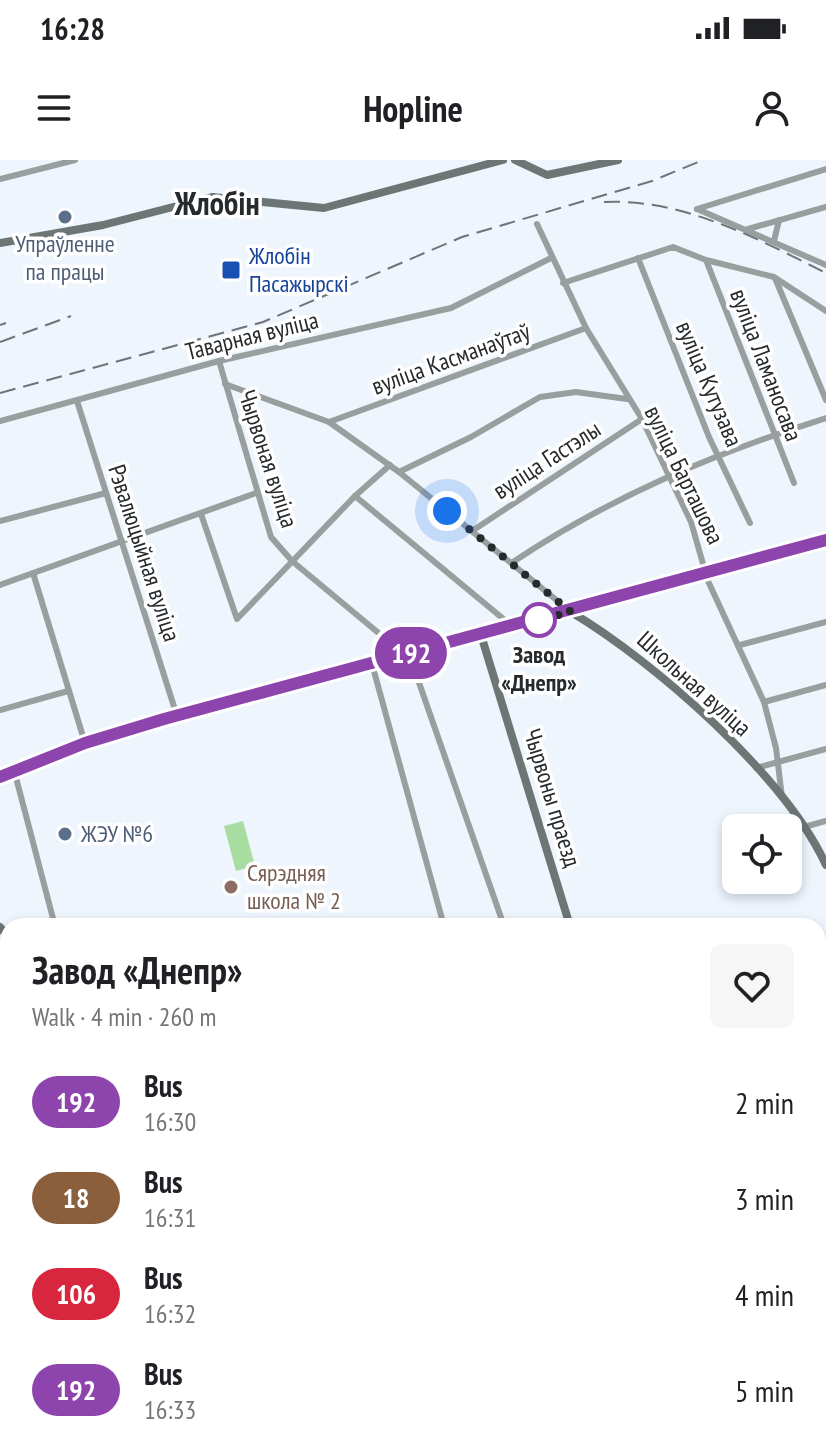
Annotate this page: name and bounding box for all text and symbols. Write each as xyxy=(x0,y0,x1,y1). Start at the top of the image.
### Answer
text: 16:28 xyxy=(40,9,105,48)
text: Hopline xyxy=(363,85,463,132)
icon: menu xyxy=(32,86,76,130)
icon: person xyxy=(750,86,794,130)
district label: Жлобін xyxy=(173,182,260,224)
marker: Упраўленне па працы xyxy=(56,208,74,226)
place label: Упраўленне па працы xyxy=(15,228,115,287)
place label: Жлобін Пасажырскі xyxy=(248,240,349,299)
marker: Жлобін Пасажырскі xyxy=(220,259,242,281)
street label: вуліца Ламаносава xyxy=(723,284,810,445)
street label: Таварная вуліца xyxy=(182,304,322,367)
street label: вуліца Касманаўтаў xyxy=(367,316,534,402)
street label: вуліца Кутузава xyxy=(669,316,750,451)
street label: Чырвоная вуліца xyxy=(232,386,305,532)
street label: вуліца Барташова xyxy=(638,400,731,549)
street label: вуліца Гастэлы xyxy=(487,413,606,506)
street label: Рэвалюцыйная вуліца xyxy=(101,460,188,645)
your location xyxy=(427,491,467,531)
marker: Завод «Днепр» xyxy=(522,603,556,637)
street label: Школьная вуліца xyxy=(631,624,758,743)
line badge: 192 xyxy=(365,627,457,679)
text: 192 xyxy=(391,634,431,671)
place label: Завод «Днепр» xyxy=(501,639,577,698)
street label: Чырвоны праезд xyxy=(517,725,588,871)
map controls xyxy=(722,814,802,894)
button: locate xyxy=(722,814,802,894)
place label: ЖЭУ №6 xyxy=(80,818,153,849)
marker: ЖЭУ №6 xyxy=(56,825,74,843)
place label: Сярэдняя школа № 2 xyxy=(247,857,341,916)
marker: Сярэдняя школа № 2 xyxy=(222,878,240,896)
button: heart xyxy=(710,944,794,1028)
text: Завод «Днепр» xyxy=(32,945,242,994)
text: Walk · 4 min · 260 m xyxy=(32,1000,216,1033)
text: Bus xyxy=(144,1066,183,1105)
text: 192 xyxy=(56,1083,96,1120)
text: 2 min xyxy=(735,1083,794,1122)
text: 16:30 xyxy=(144,1105,196,1138)
text: Bus xyxy=(144,1162,183,1201)
text: 18 xyxy=(63,1179,89,1216)
text: 3 min xyxy=(735,1179,794,1218)
text: 16:31 xyxy=(144,1201,196,1234)
text: Bus xyxy=(144,1258,183,1297)
text: 106 xyxy=(56,1275,96,1312)
text: 4 min xyxy=(735,1275,794,1314)
text: 16:32 xyxy=(144,1297,196,1330)
text: Bus xyxy=(144,1354,183,1393)
text: 192 xyxy=(56,1371,96,1408)
text: 5 min xyxy=(735,1371,794,1410)
text: 16:33 xyxy=(144,1393,196,1426)

